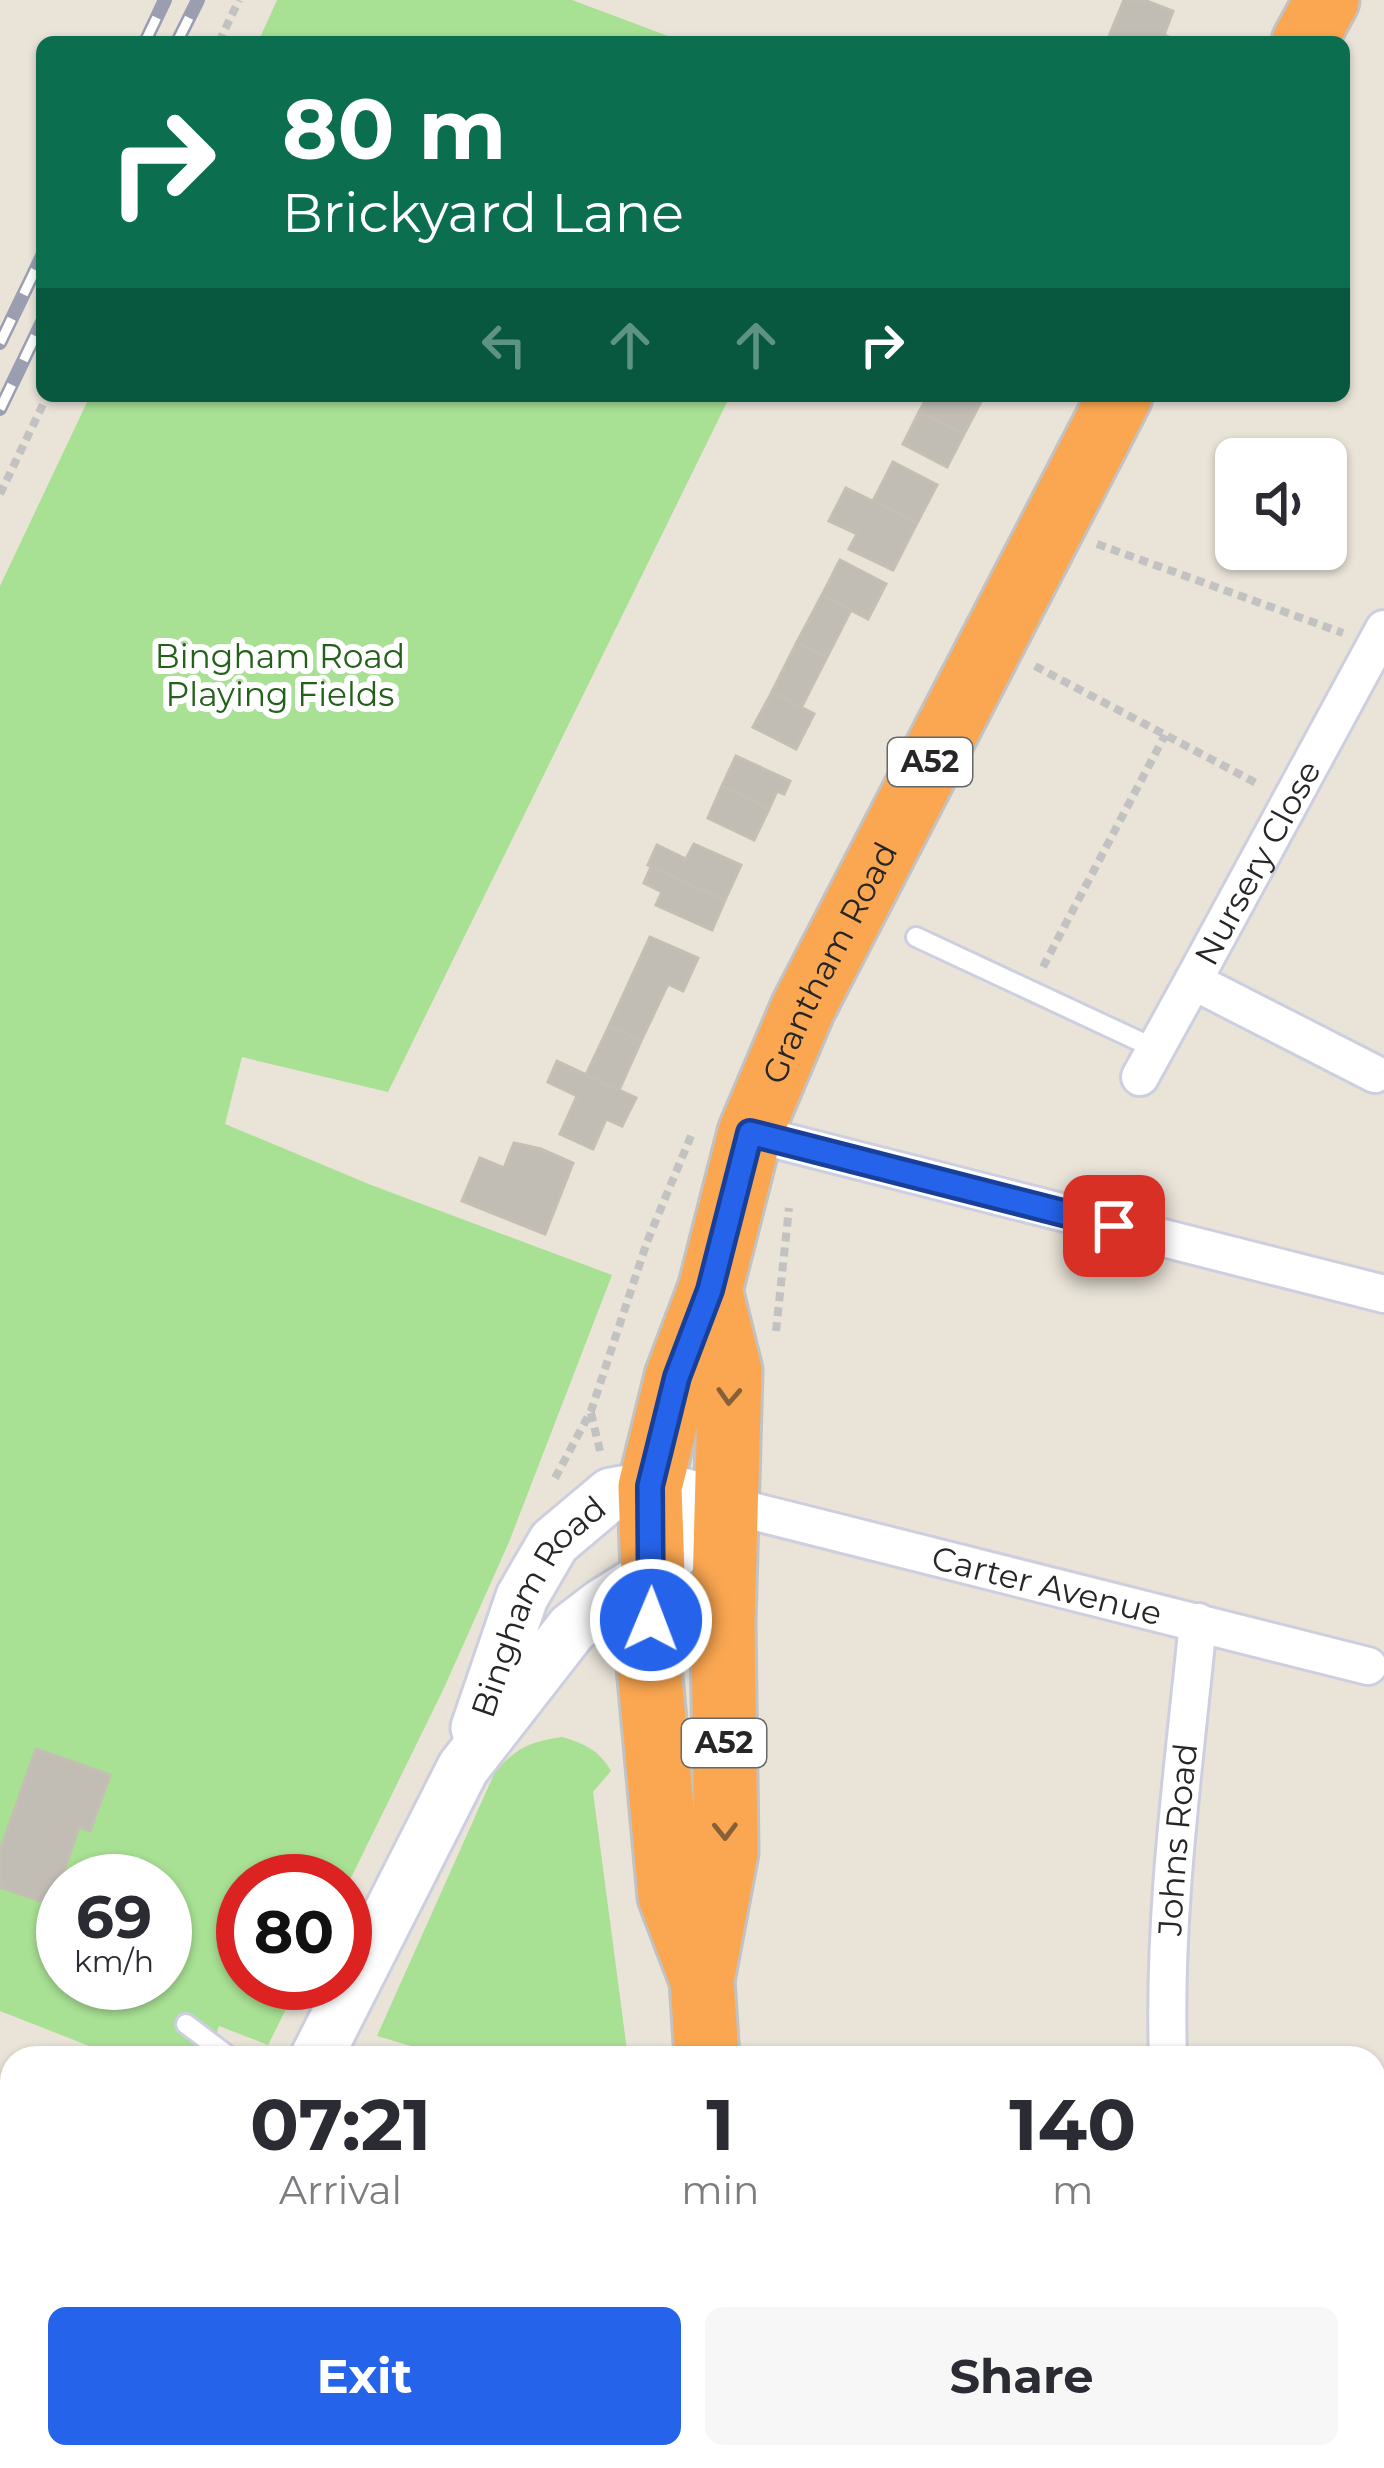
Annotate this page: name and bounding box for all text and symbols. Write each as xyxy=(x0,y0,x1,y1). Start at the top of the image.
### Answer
text: 80 m xyxy=(282,78,506,180)
icon: right xyxy=(84,84,240,240)
text: Brickyard Lane xyxy=(282,180,684,246)
icon: left xyxy=(471,312,537,378)
icon: ahead xyxy=(597,312,663,378)
icon: ahead xyxy=(723,312,789,378)
icon: right xyxy=(849,312,915,378)
map controls xyxy=(1215,438,1347,570)
button: sound xyxy=(1215,438,1347,570)
park label: Bingham Road Playing Fields xyxy=(155,636,405,714)
road number: A52 xyxy=(888,738,972,786)
street label: Nursery Close xyxy=(1186,753,1329,972)
street label: Grantham Road xyxy=(753,835,905,1090)
pin xyxy=(1063,1175,1165,1277)
icon: arrive xyxy=(1081,1193,1147,1259)
one-way arrow xyxy=(716,1387,742,1406)
street label: Bingham Road xyxy=(462,1487,614,1722)
street label: Carter Avenue xyxy=(928,1537,1166,1633)
position arrow xyxy=(588,1557,714,1683)
road number: A52 xyxy=(682,1719,766,1767)
street label: Johns Road xyxy=(1149,1741,1205,1938)
one-way arrow xyxy=(712,1822,738,1841)
speed limit sign: 80 xyxy=(216,1854,372,2010)
text: 69 xyxy=(76,1880,152,1953)
text: km/h xyxy=(74,1943,154,1980)
text: 07:21 xyxy=(250,2080,431,2168)
text: 1 xyxy=(706,2080,734,2168)
text: 140 xyxy=(1009,2080,1136,2168)
text: Arrival xyxy=(279,2166,402,2214)
text: min xyxy=(681,2166,759,2214)
text: m xyxy=(1052,2166,1093,2214)
button: Exit xyxy=(48,2307,681,2445)
button: Share xyxy=(705,2307,1338,2445)

